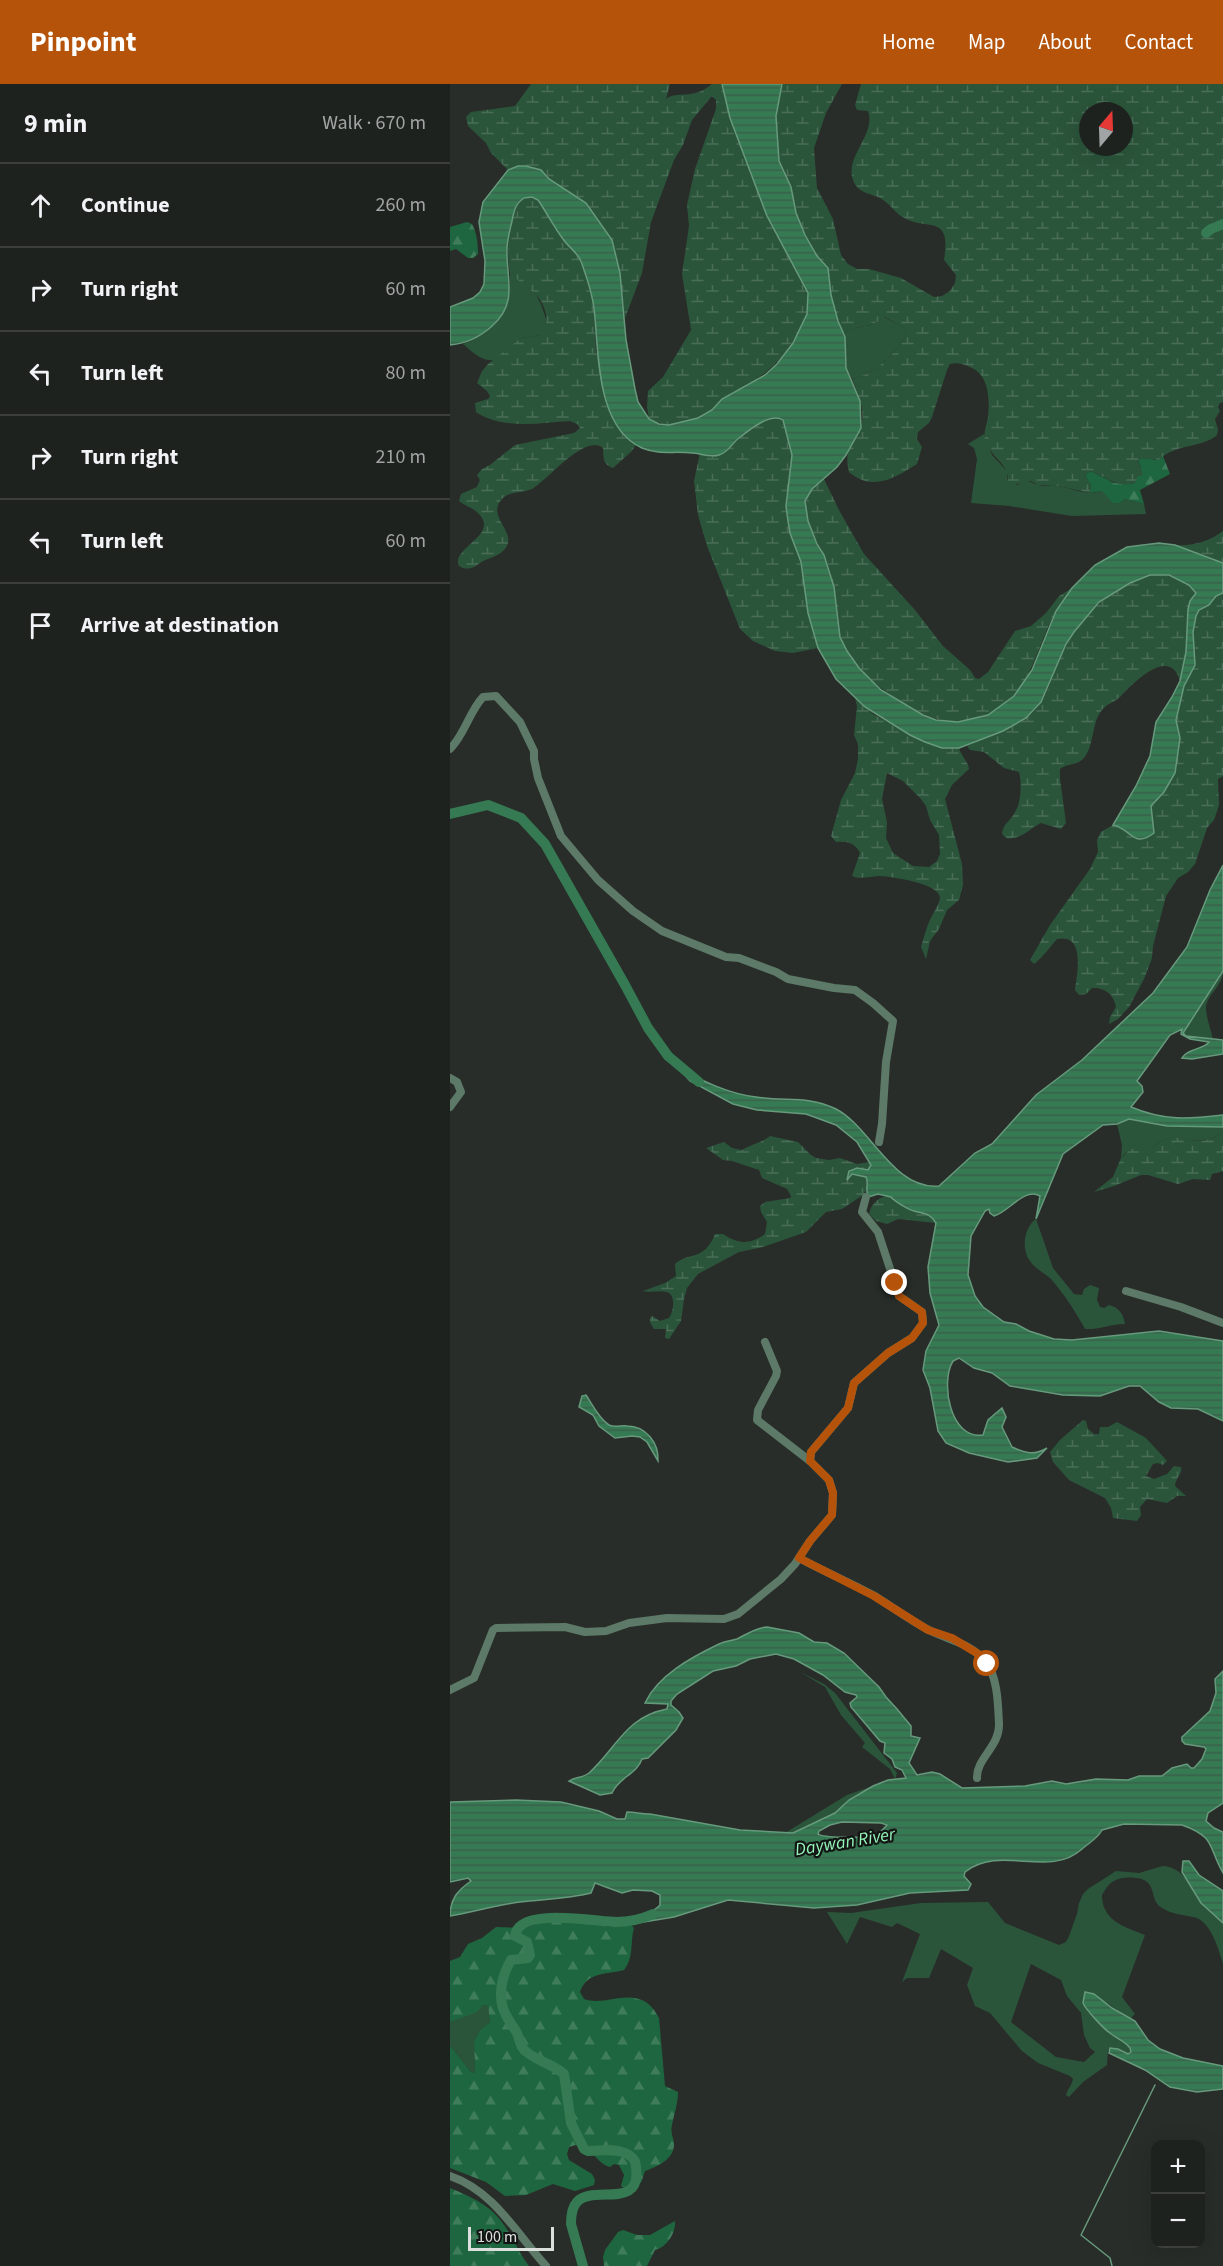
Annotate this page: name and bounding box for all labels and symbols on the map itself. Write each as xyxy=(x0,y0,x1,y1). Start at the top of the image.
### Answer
north arrow xyxy=(1079,102,1133,156)
route end xyxy=(881,1269,907,1295)
route start xyxy=(973,1650,999,1676)
water label: Daywan River xyxy=(793,1822,898,1862)
scale bar xyxy=(468,2224,554,2252)

